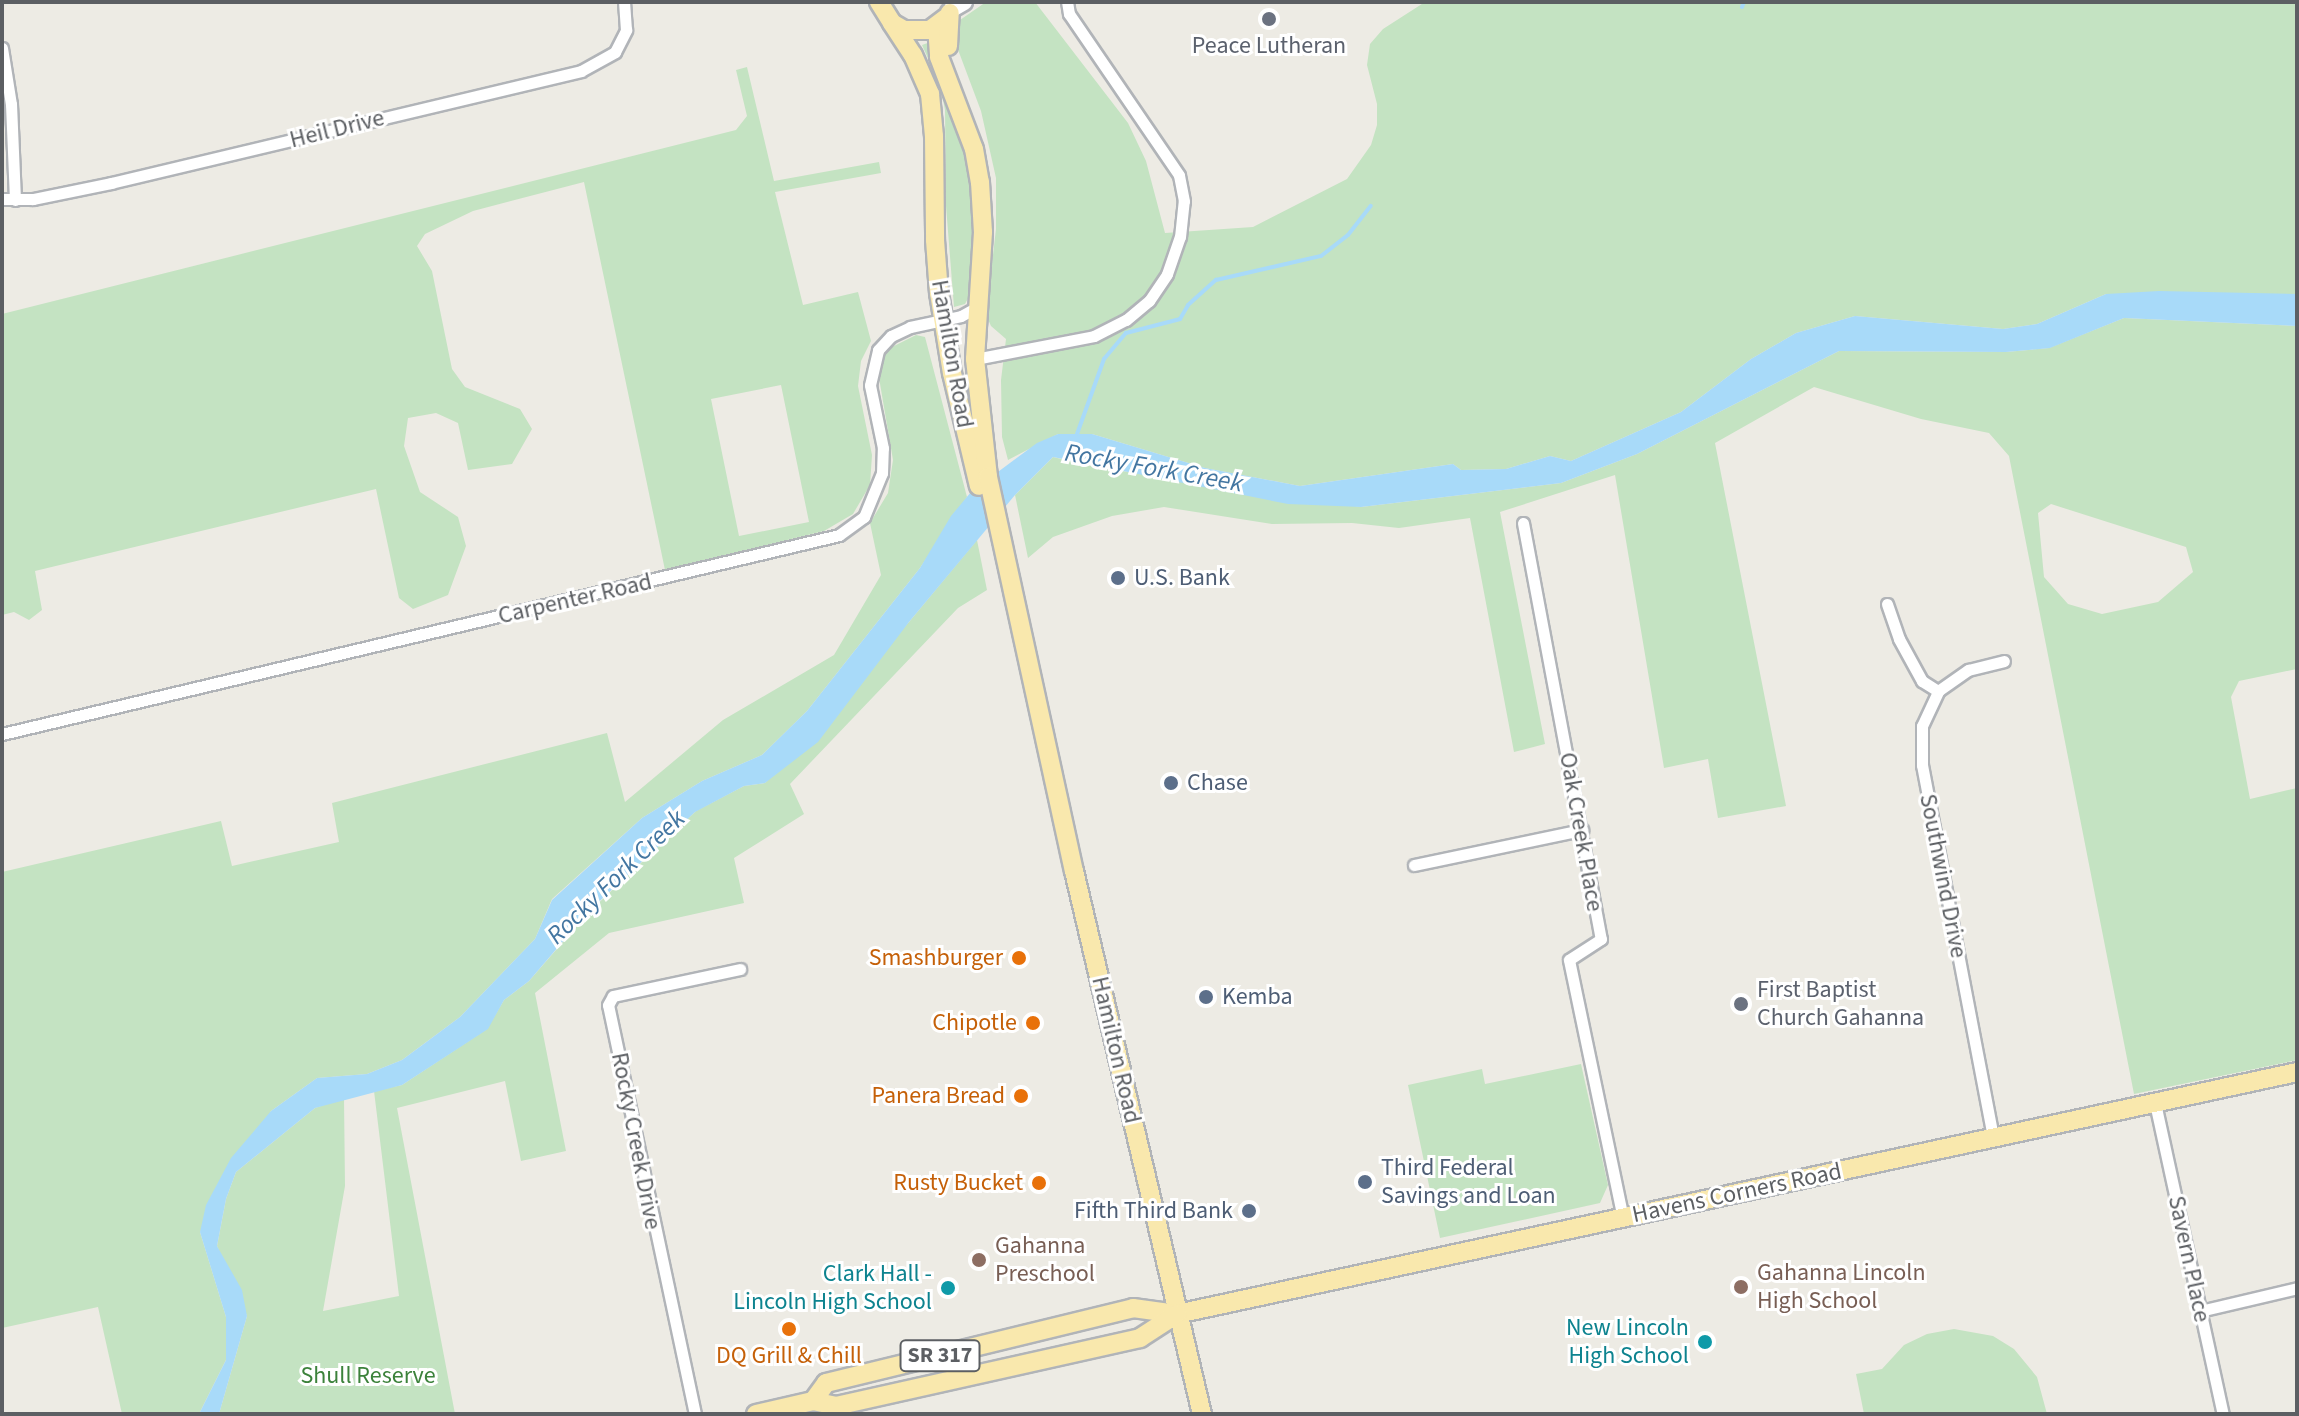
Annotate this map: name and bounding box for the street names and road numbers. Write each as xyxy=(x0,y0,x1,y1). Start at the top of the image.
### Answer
street label: Heil Drive xyxy=(287,103,387,155)
street label: Hamilton Road xyxy=(925,278,979,430)
street label: Carpenter Road xyxy=(495,567,655,631)
street label: Oak Creek Place xyxy=(1553,750,1609,914)
street label: Southwind Drive xyxy=(1913,792,1973,960)
street label: Hamilton Road xyxy=(1085,974,1147,1126)
street label: Rocky Creek Drive xyxy=(605,1050,667,1232)
street label: Havens Corners Road xyxy=(1630,1157,1844,1229)
street label: Savern Place xyxy=(2162,1193,2216,1325)
road number: SR 317 xyxy=(898,1338,982,1374)

